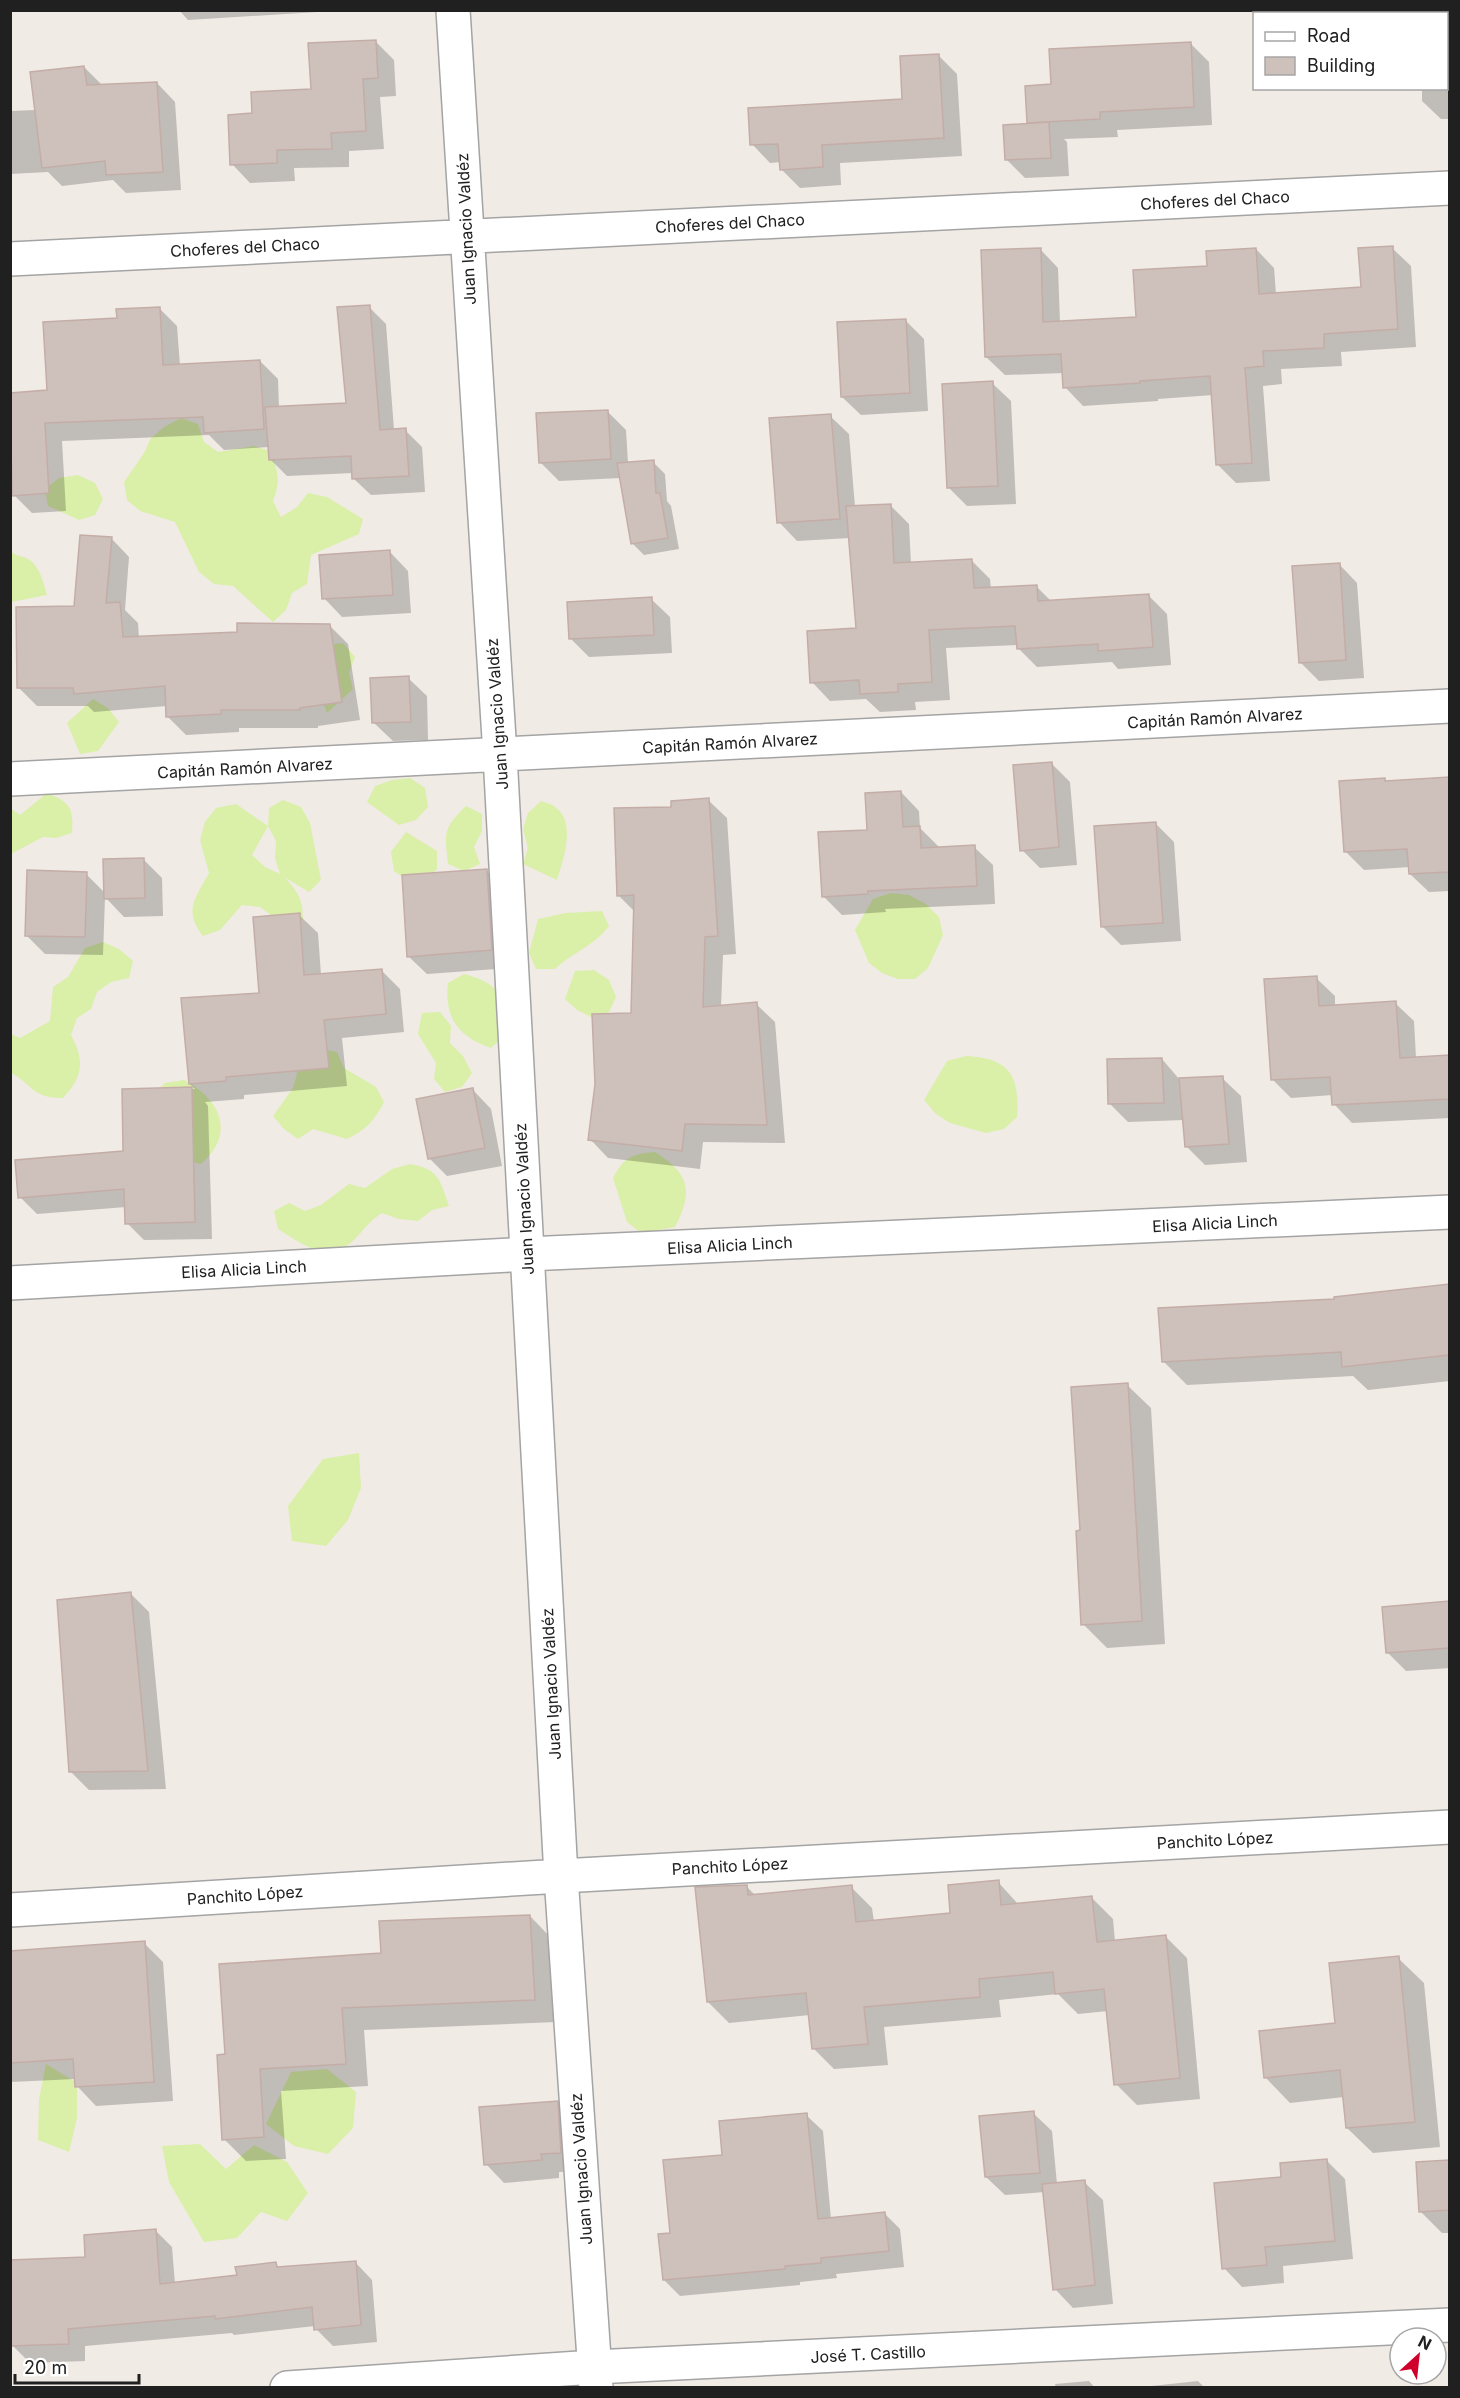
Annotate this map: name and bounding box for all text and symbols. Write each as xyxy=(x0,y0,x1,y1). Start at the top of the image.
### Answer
legend xyxy=(1253,12,1448,90)
text: Road xyxy=(1307,25,1350,46)
text: Building xyxy=(1307,55,1375,76)
street label: Juan Ignacio Valdéz xyxy=(452,153,480,305)
street label: Choferes del Chaco xyxy=(1140,186,1290,214)
street label: Choferes del Chaco xyxy=(655,209,805,237)
street label: Choferes del Chaco xyxy=(170,233,320,261)
street label: Juan Ignacio Valdéz xyxy=(482,637,512,791)
street label: Capitán Ramón Alvarez xyxy=(1127,703,1303,733)
street label: Capitán Ramón Alvarez xyxy=(642,728,818,758)
street label: Capitán Ramón Alvarez xyxy=(157,753,333,783)
street label: Juan Ignacio Valdéz xyxy=(510,1123,538,1275)
street label: Elisa Alicia Linch xyxy=(1152,1210,1278,1236)
street label: Elisa Alicia Linch xyxy=(667,1232,793,1258)
street label: Elisa Alicia Linch xyxy=(181,1256,307,1282)
street label: Juan Ignacio Valdéz xyxy=(537,1608,565,1760)
street label: Panchito López xyxy=(1156,1827,1274,1853)
street label: Panchito López xyxy=(671,1853,789,1879)
street label: Panchito López xyxy=(186,1881,304,1909)
street label: Juan Ignacio Valdéz xyxy=(566,2092,596,2246)
north arrow xyxy=(1388,2326,1448,2386)
text: N xyxy=(1415,2331,1435,2354)
street label: José T. Castillo xyxy=(810,2341,926,2367)
scale bar xyxy=(15,2347,140,2385)
text: 20 m xyxy=(24,2357,67,2378)

